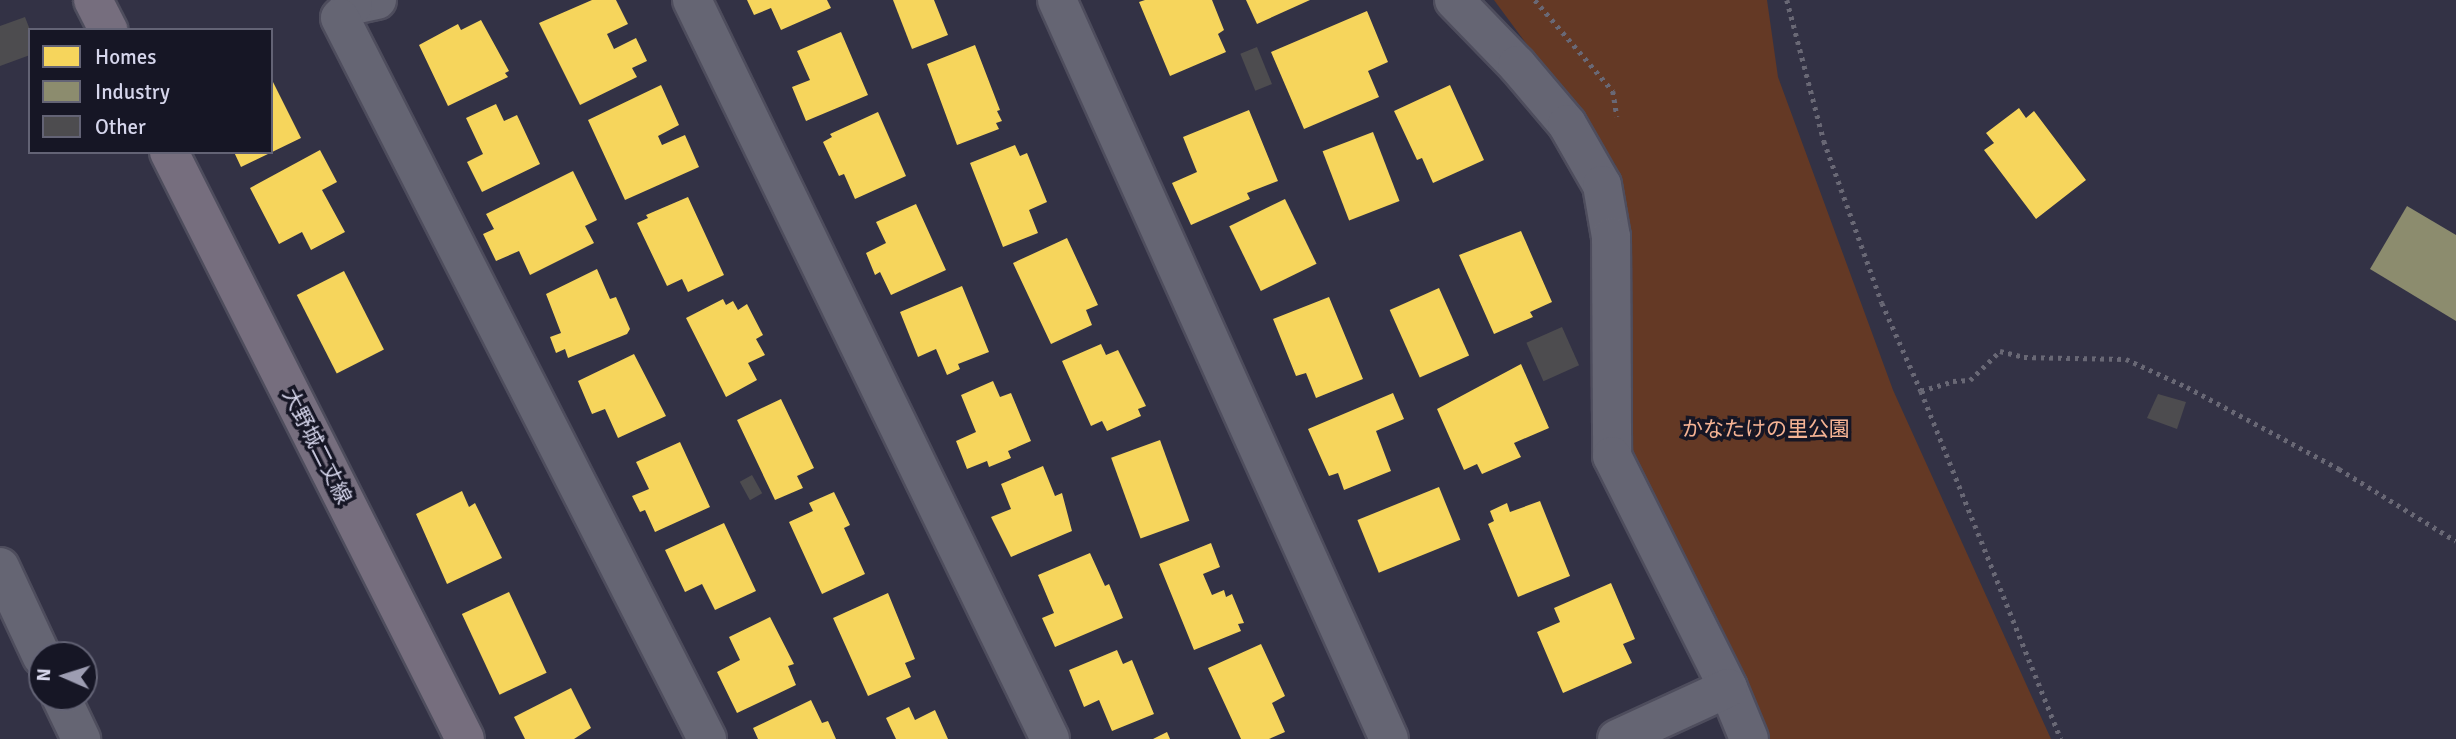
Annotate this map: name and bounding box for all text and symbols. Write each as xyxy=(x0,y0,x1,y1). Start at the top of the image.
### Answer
legend xyxy=(28,28,273,154)
text: Homes xyxy=(95,44,157,70)
text: Industry xyxy=(95,79,170,105)
text: Other xyxy=(95,114,146,140)
street label: 大野城二丈線 xyxy=(277,384,357,508)
park label: かなたけの里公園 xyxy=(1682,416,1850,442)
north arrow xyxy=(28,641,98,711)
text: N xyxy=(32,668,56,682)

